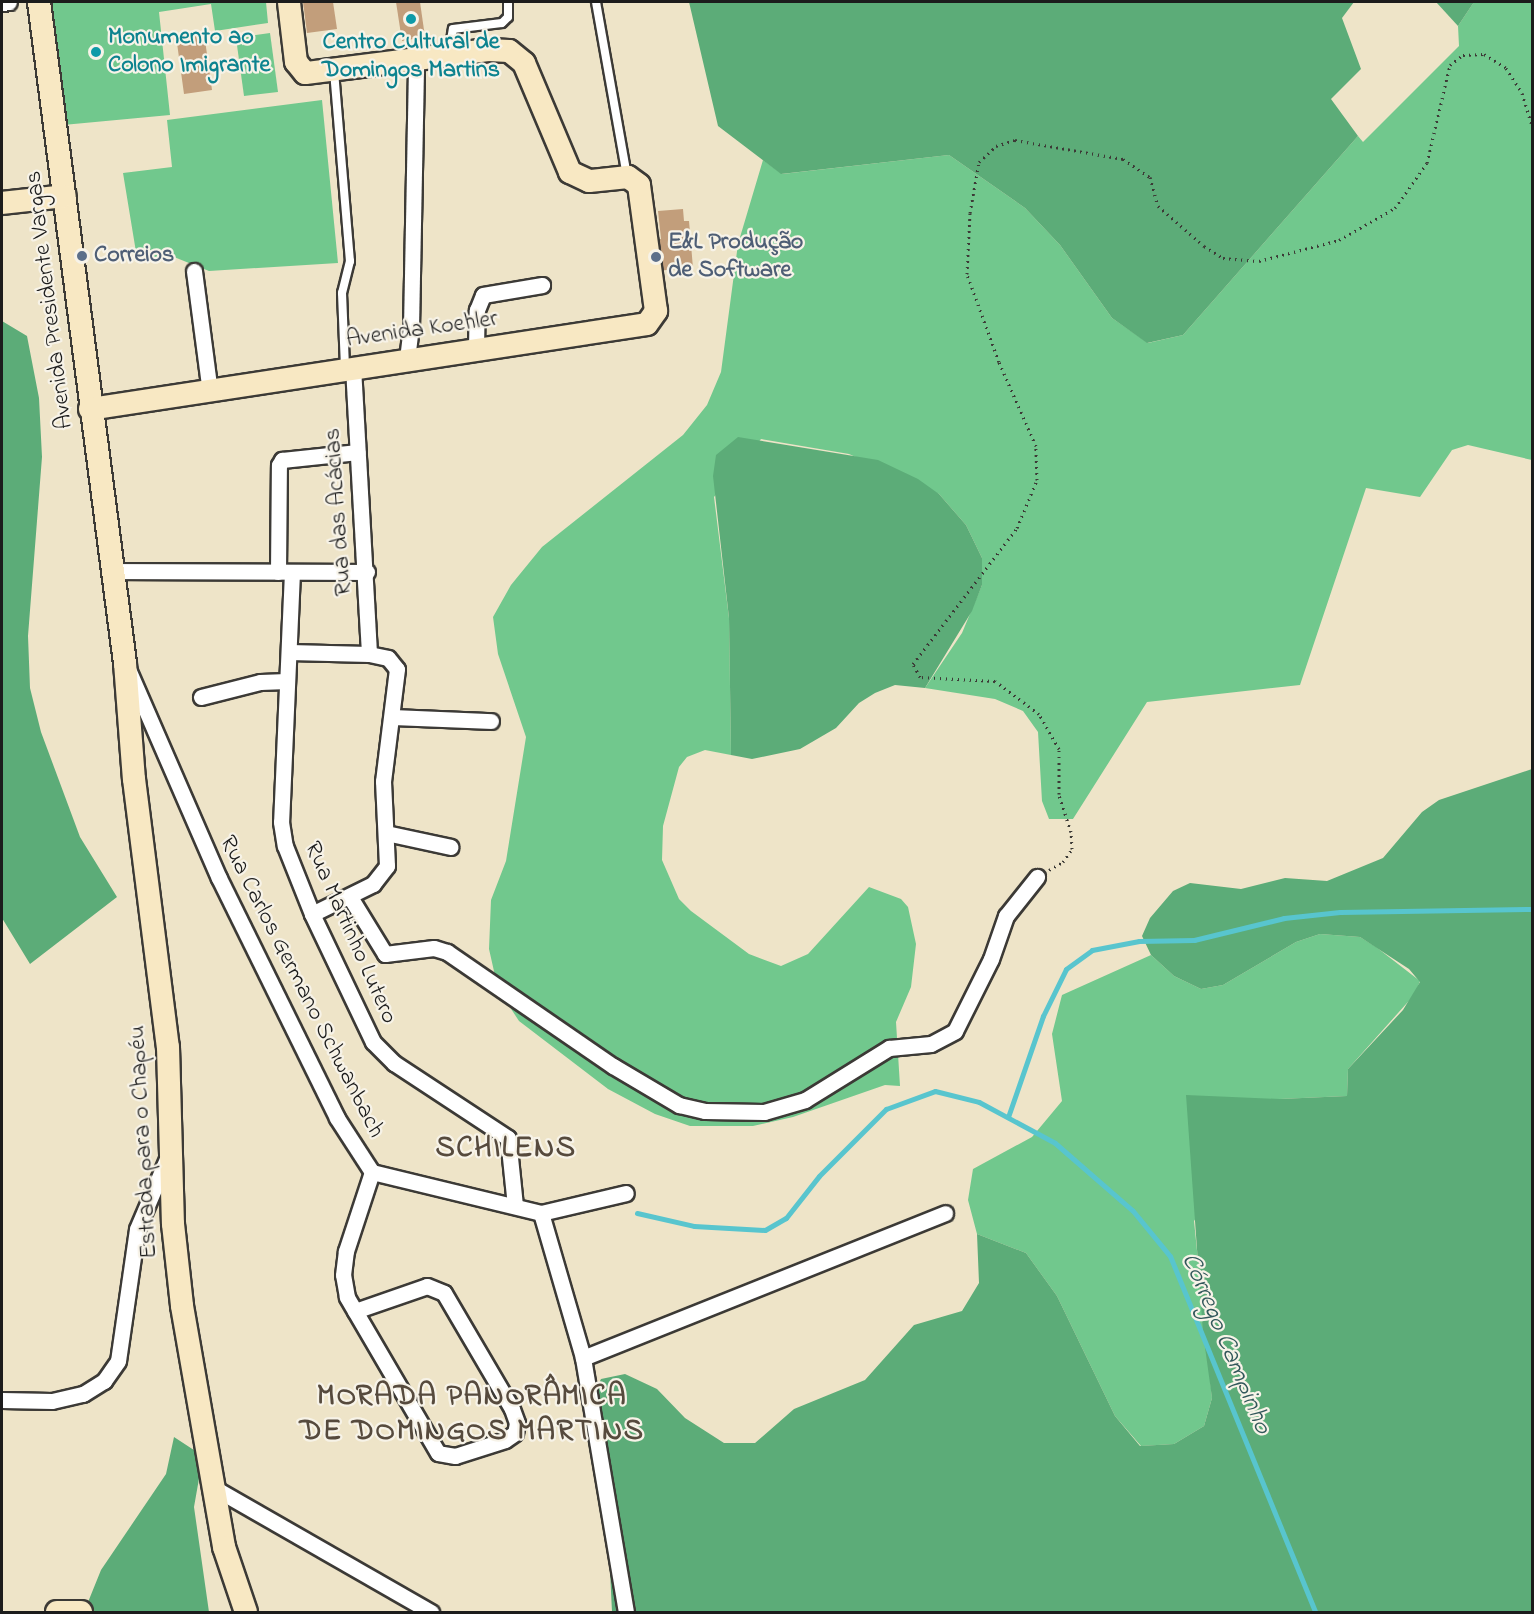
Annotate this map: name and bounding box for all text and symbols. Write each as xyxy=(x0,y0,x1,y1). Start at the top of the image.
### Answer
marker: Centro Cultural de Domingos Martins xyxy=(404,12,418,26)
place label: Monumento ao Colono Imigrante xyxy=(108,24,270,80)
place label: Centro Cultural de Domingos Martins xyxy=(322,29,500,85)
marker: Monumento ao Colono Imigrante xyxy=(89,45,103,59)
street label: Avenida Presidente Vargas xyxy=(20,169,80,431)
place label: E&L Produção de Software xyxy=(668,229,803,285)
place label: Correios xyxy=(94,242,174,270)
marker: Correios xyxy=(75,249,89,263)
marker: E&L Produção de Software xyxy=(649,250,663,264)
street label: Avenida Koehler xyxy=(344,305,500,355)
street label: Rua das Acácias xyxy=(319,427,359,597)
street label: Rua Carlos Germano Schwanbach xyxy=(212,831,390,1143)
street label: Rua Martinho Lutero xyxy=(297,838,403,1028)
street label: Estrada para o Chapéu xyxy=(124,1025,164,1259)
district label: SCHILENS xyxy=(436,1131,576,1167)
water label: Córrego Campinho xyxy=(1173,1249,1277,1439)
district label: MORADA PANORÂMICA DE DOMINGOS MARTINS xyxy=(300,1379,644,1450)

